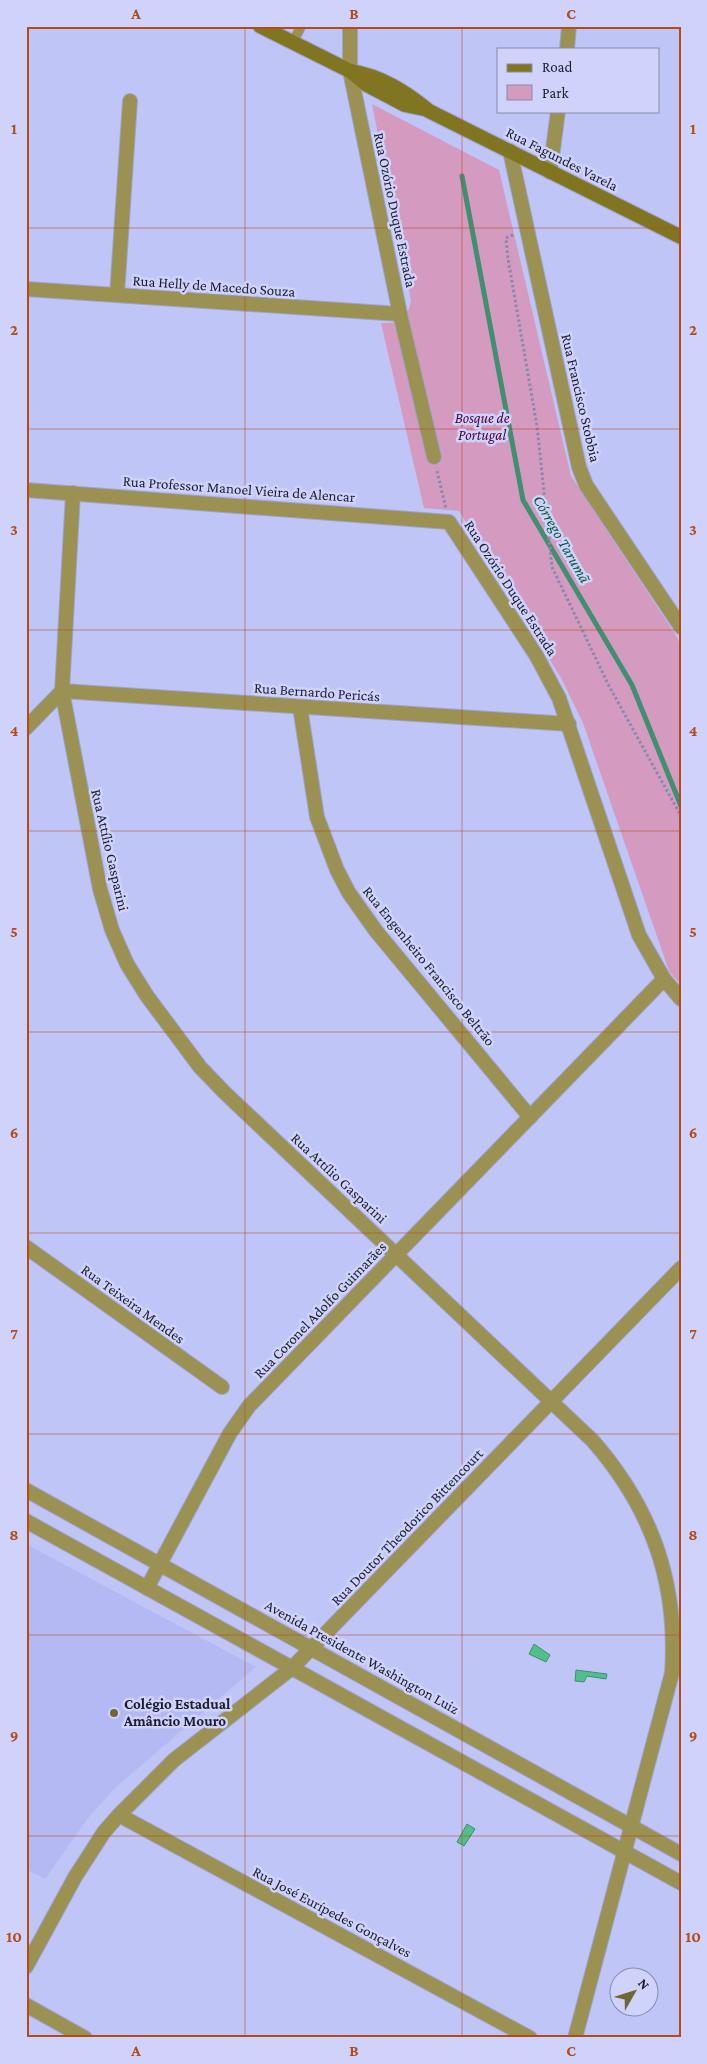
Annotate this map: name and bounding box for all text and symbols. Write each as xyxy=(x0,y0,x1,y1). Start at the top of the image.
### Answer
text: A xyxy=(130,5,141,22)
text: B xyxy=(349,5,359,22)
text: C xyxy=(566,5,576,22)
legend xyxy=(497,48,660,112)
text: Road xyxy=(542,59,573,75)
text: Park xyxy=(542,85,569,101)
text: 1 xyxy=(11,120,17,137)
text: 1 xyxy=(690,120,696,137)
street label: Rua Fagundes Varela xyxy=(503,124,621,195)
street label: Rua Ozório Duque Estrada xyxy=(370,131,419,289)
street label: Rua Helly de Macedo Souza xyxy=(132,272,296,301)
text: 2 xyxy=(10,321,18,338)
text: 2 xyxy=(689,321,697,338)
street label: Rua Francisco Stobbia xyxy=(558,332,604,464)
park label: Bosque de Portugal xyxy=(455,410,510,444)
street label: Rua Professor Manoel Vieira de Alencar xyxy=(122,473,356,505)
water label: Córrego Tarumã xyxy=(529,492,594,587)
street label: Rua Ozório Duque Estrada xyxy=(460,517,561,659)
text: 3 xyxy=(10,521,18,538)
text: 3 xyxy=(689,521,697,538)
street label: Rua Bernardo Pericás xyxy=(253,680,381,704)
text: 4 xyxy=(10,722,19,739)
text: 4 xyxy=(689,722,698,739)
street label: Rua Attílio Gasparini xyxy=(87,788,132,913)
street label: Rua Engenheiro Francisco Beltrão xyxy=(359,883,498,1050)
text: 5 xyxy=(10,923,18,940)
text: 5 xyxy=(689,923,697,940)
text: 6 xyxy=(10,1124,18,1141)
text: 6 xyxy=(689,1124,697,1141)
street label: Rua Attílio Gasparini xyxy=(287,1130,390,1227)
street label: Rua Coronel Adolfo Guimarães xyxy=(251,1238,389,1381)
street label: Rua Teixeira Mendes xyxy=(78,1261,188,1347)
text: 7 xyxy=(10,1325,18,1342)
text: 7 xyxy=(689,1325,697,1342)
street label: Rua Doutor Theodorico Bittencourt xyxy=(328,1445,487,1609)
text: 8 xyxy=(9,1526,19,1543)
text: 8 xyxy=(688,1526,698,1543)
street label: Avenida Presidente Washington Luiz xyxy=(262,1597,462,1718)
place label: Colégio Estadual Amâncio Mouro xyxy=(123,1696,231,1729)
marker: Colégio Estadual Amâncio Mouro xyxy=(108,1707,120,1719)
text: 9 xyxy=(10,1727,18,1744)
text: 9 xyxy=(689,1727,697,1744)
street label: Rua José Eurípedes Gonçalves xyxy=(250,1863,414,1962)
text: 10 xyxy=(6,1928,22,1945)
text: 10 xyxy=(685,1928,701,1945)
north arrow xyxy=(610,1966,660,2016)
text: N xyxy=(635,1975,654,1993)
text: A xyxy=(130,2042,141,2059)
text: B xyxy=(349,2042,359,2059)
text: C xyxy=(566,2042,576,2059)

